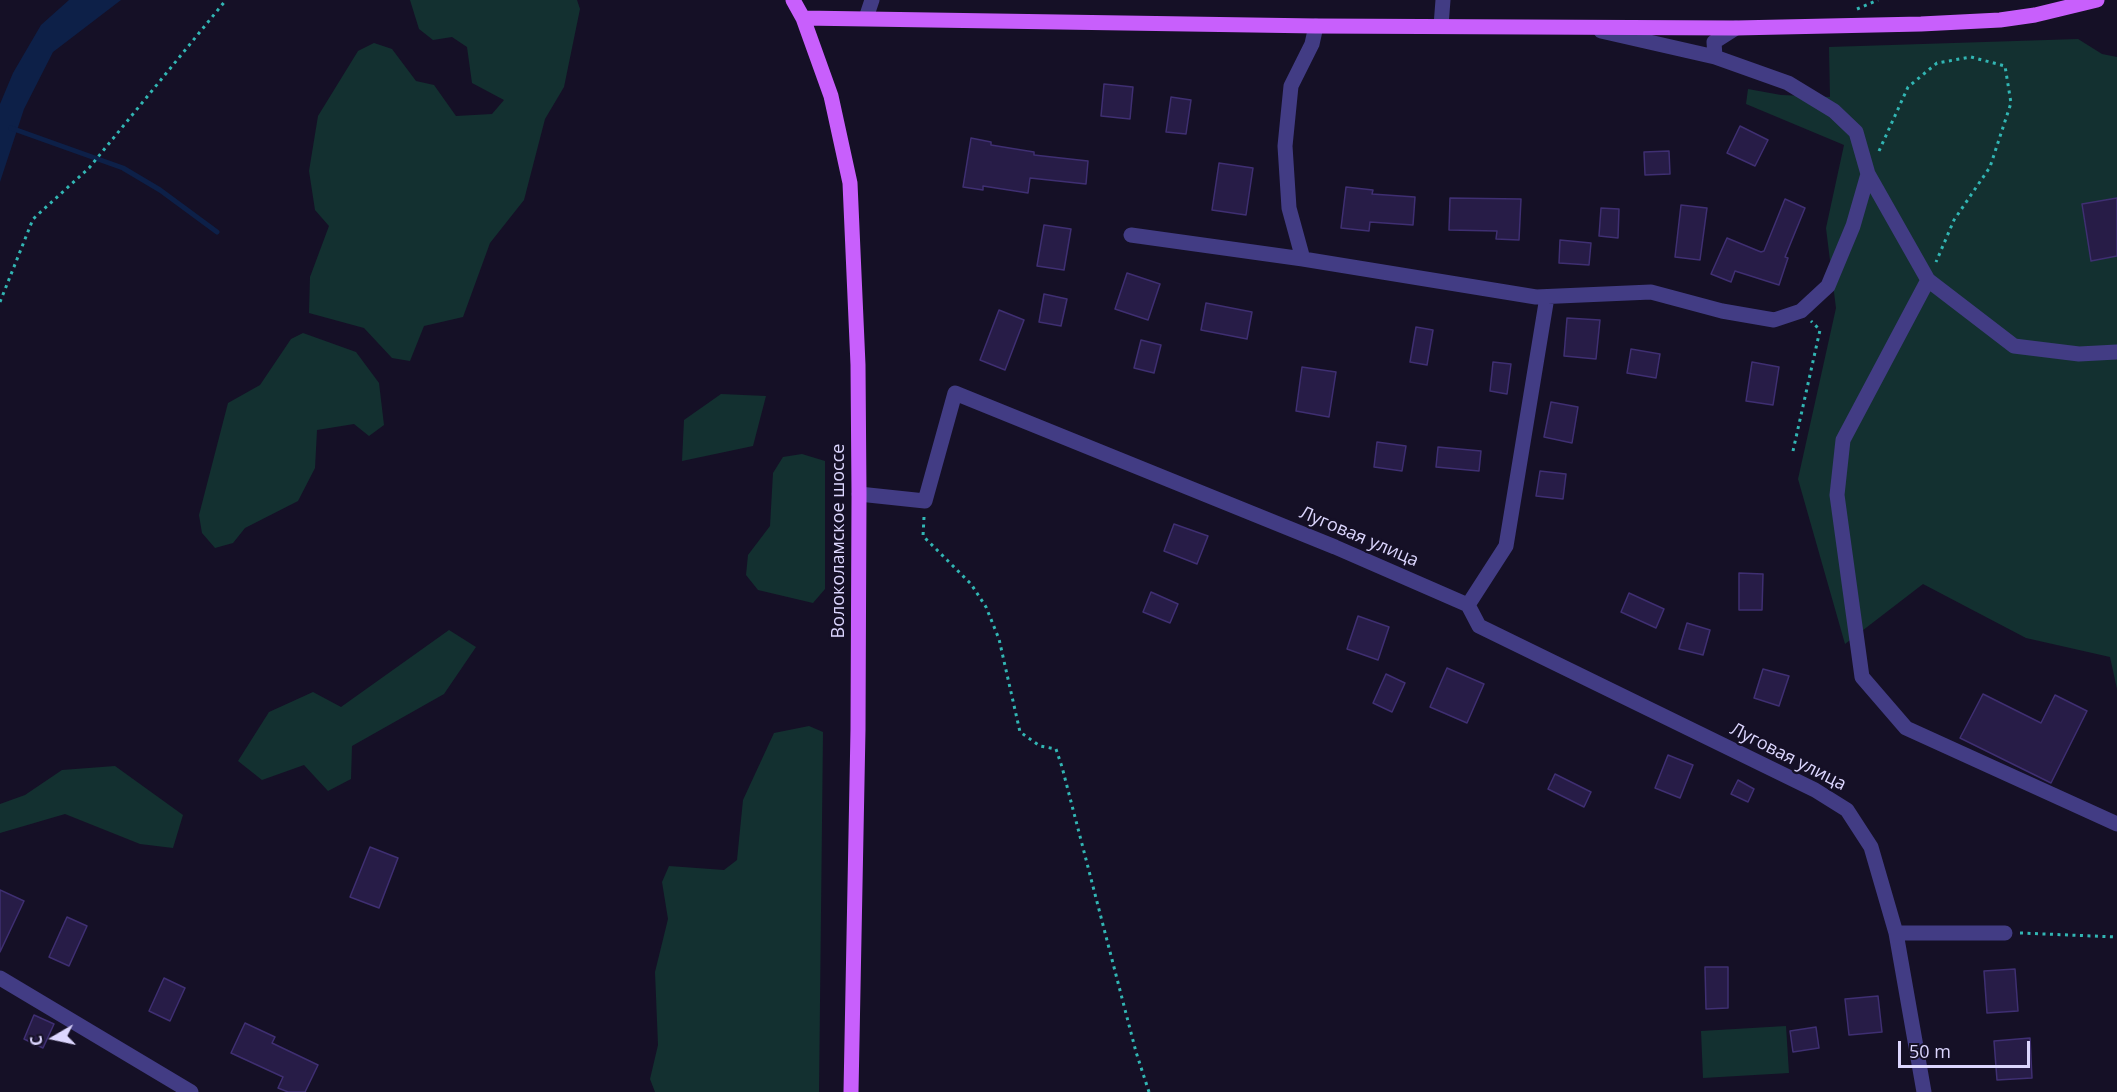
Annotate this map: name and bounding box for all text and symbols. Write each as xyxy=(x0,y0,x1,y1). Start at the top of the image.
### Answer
street label: Волоколамское шоссе xyxy=(828,444,850,638)
street label: Луговая улица xyxy=(1296,502,1422,572)
street label: Луговая улица xyxy=(1726,718,1850,796)
north arrow xyxy=(24,1008,84,1068)
scale bar xyxy=(1901,1029,2033,1067)
text: С xyxy=(25,1034,48,1048)
text: 50 m xyxy=(1909,1039,1951,1063)

